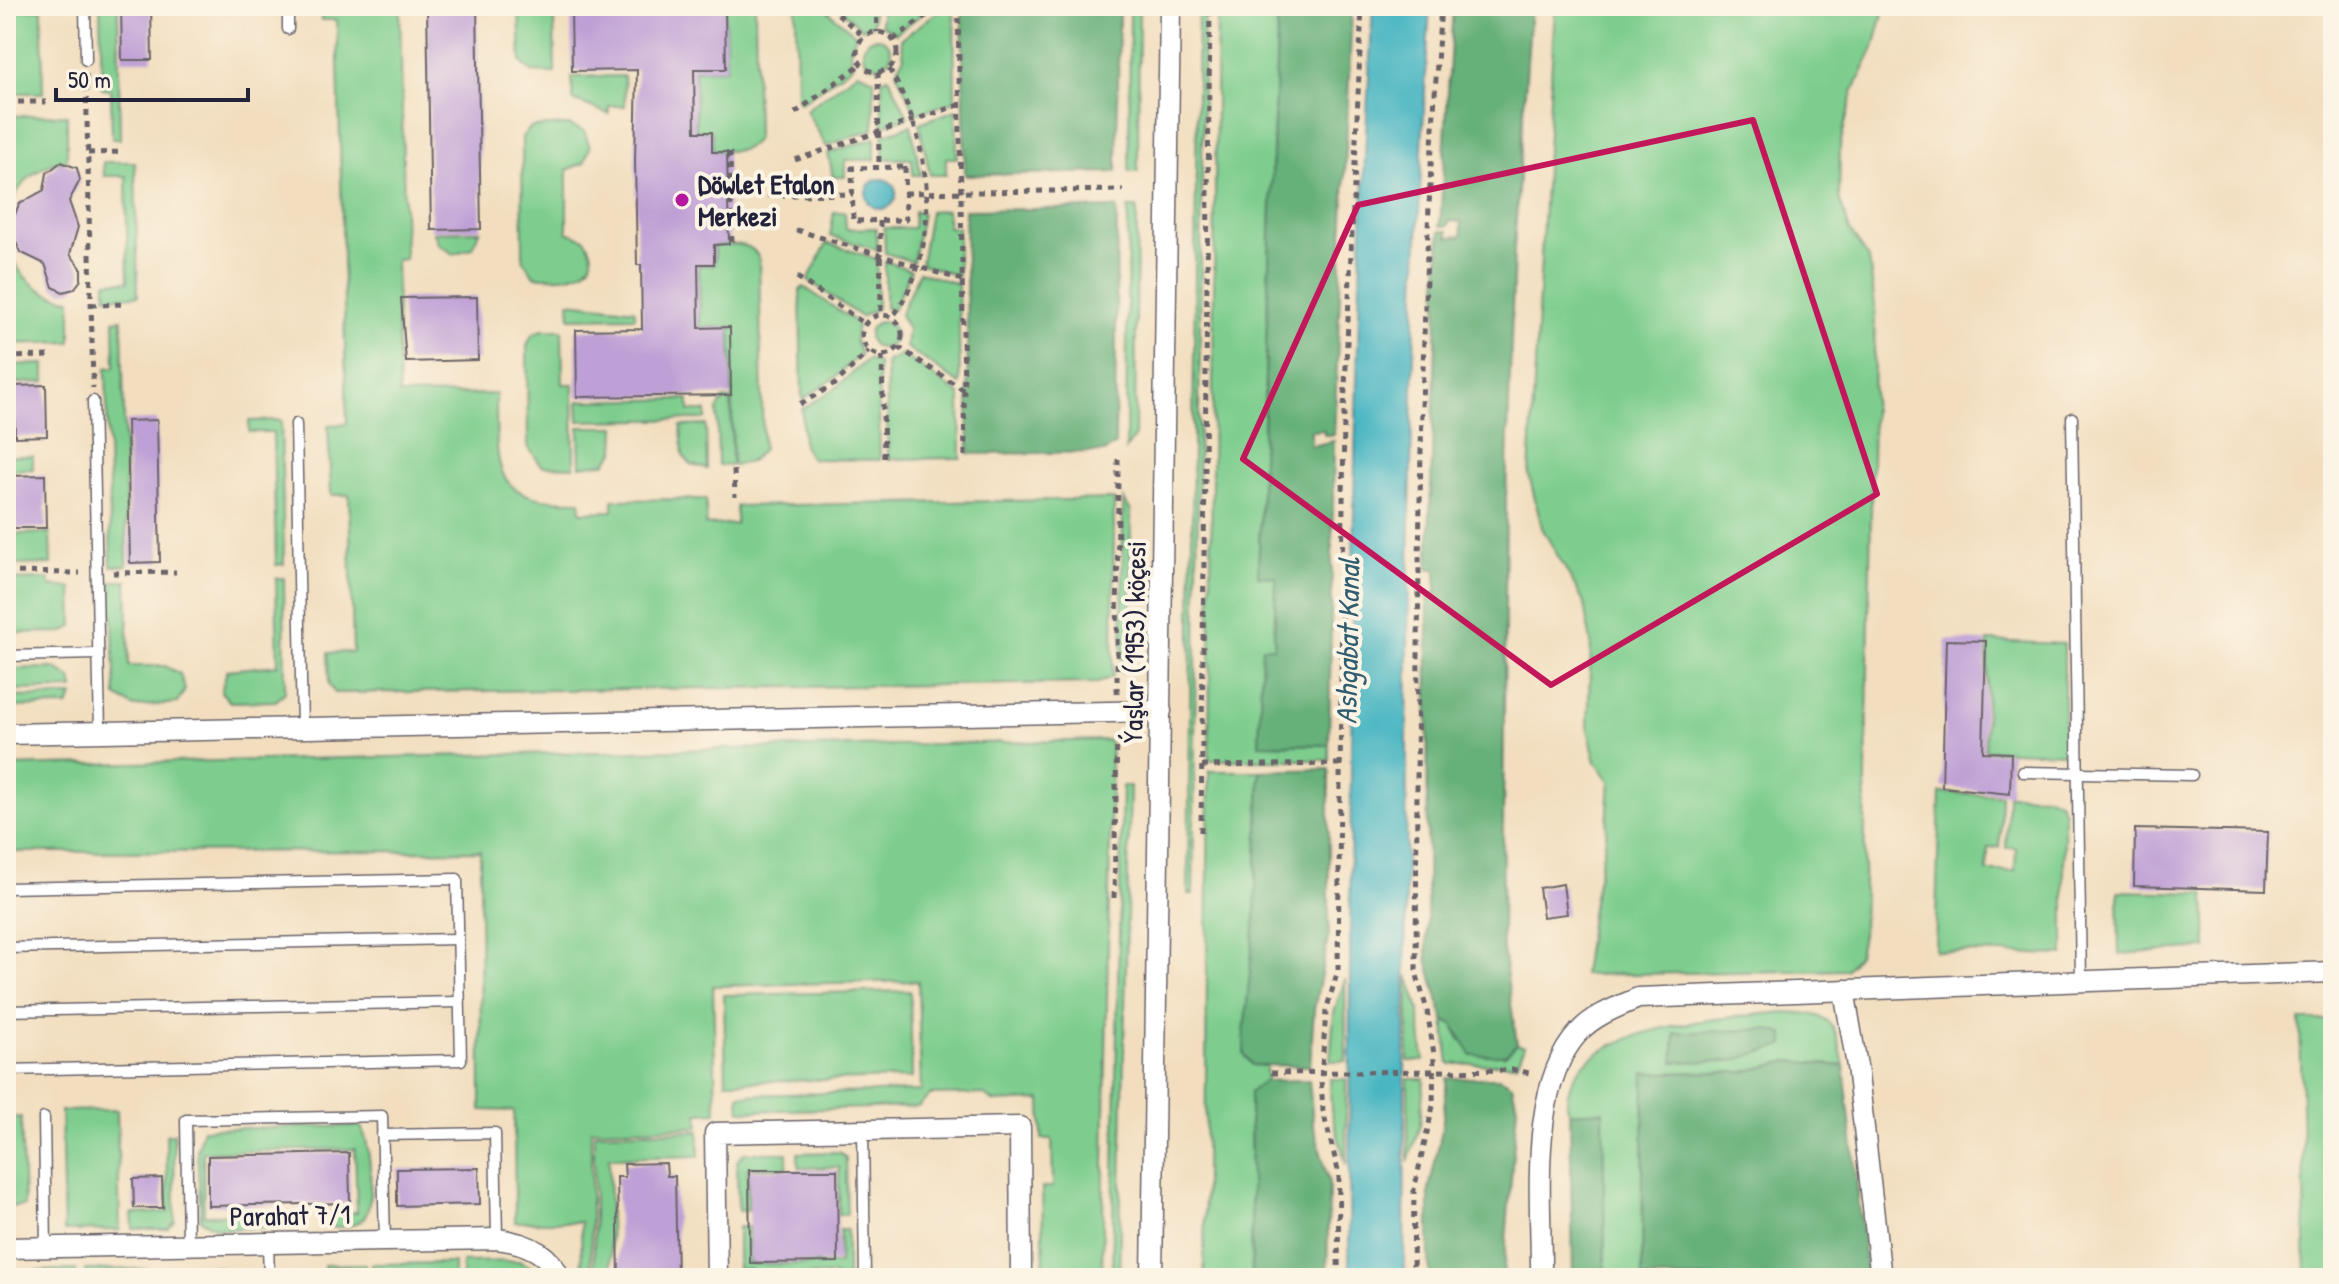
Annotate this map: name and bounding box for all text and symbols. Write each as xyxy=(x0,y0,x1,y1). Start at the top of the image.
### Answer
scale bar xyxy=(56,52,248,102)
text: 50 m xyxy=(68,63,111,95)
place label: Döwlet Etalon Merkezi xyxy=(698,165,835,235)
marker: Döwlet Etalon Merkezi xyxy=(673,191,691,209)
street label: Ýaşlar (1953) köçesi xyxy=(1113,540,1155,744)
water label: Ashgabat Kanal xyxy=(1326,556,1369,724)
street label: Parahat 7/1 xyxy=(229,1195,351,1235)

